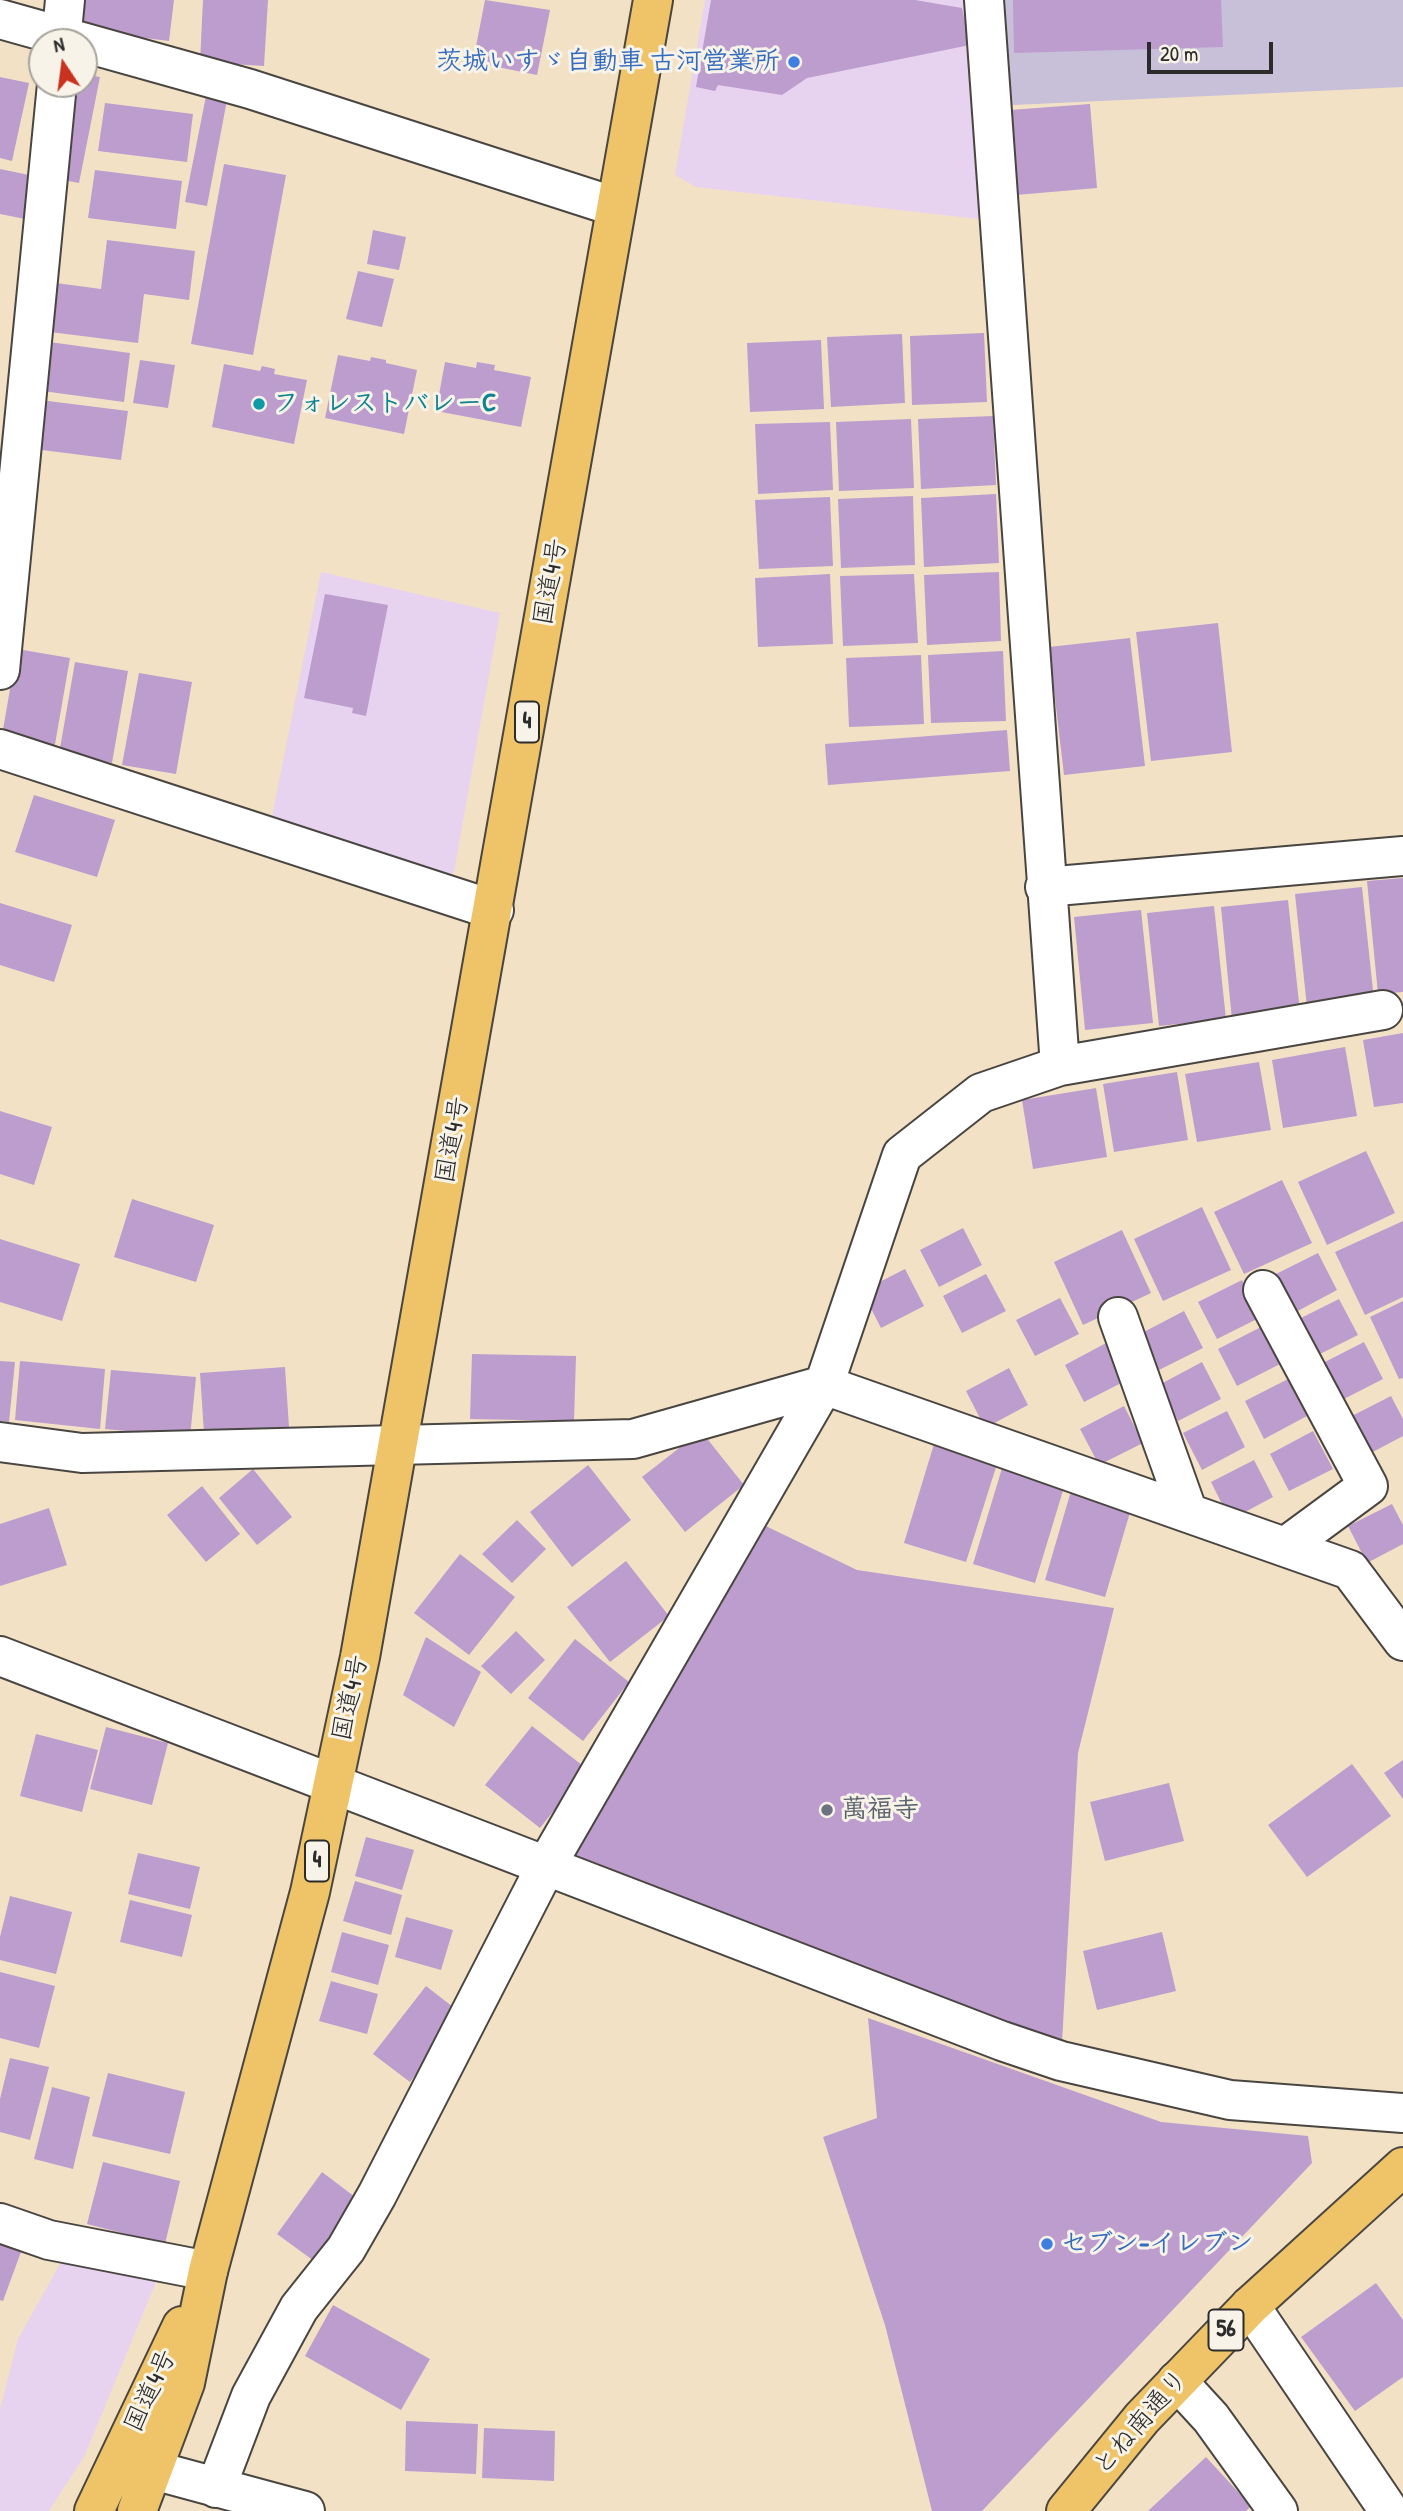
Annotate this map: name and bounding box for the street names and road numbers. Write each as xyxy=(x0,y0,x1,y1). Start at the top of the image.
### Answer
street label: 国道4号 xyxy=(528,536,574,628)
road number: 4 xyxy=(515,702,539,742)
street label: 国道4号 xyxy=(430,1094,476,1186)
street label: 国道4号 xyxy=(327,1652,375,1744)
road number: 4 xyxy=(305,1840,329,1882)
road number: 56 xyxy=(1208,2309,1244,2350)
street label: 国道4号 xyxy=(118,2345,184,2437)
street label: とね南通り xyxy=(1087,2364,1195,2482)

